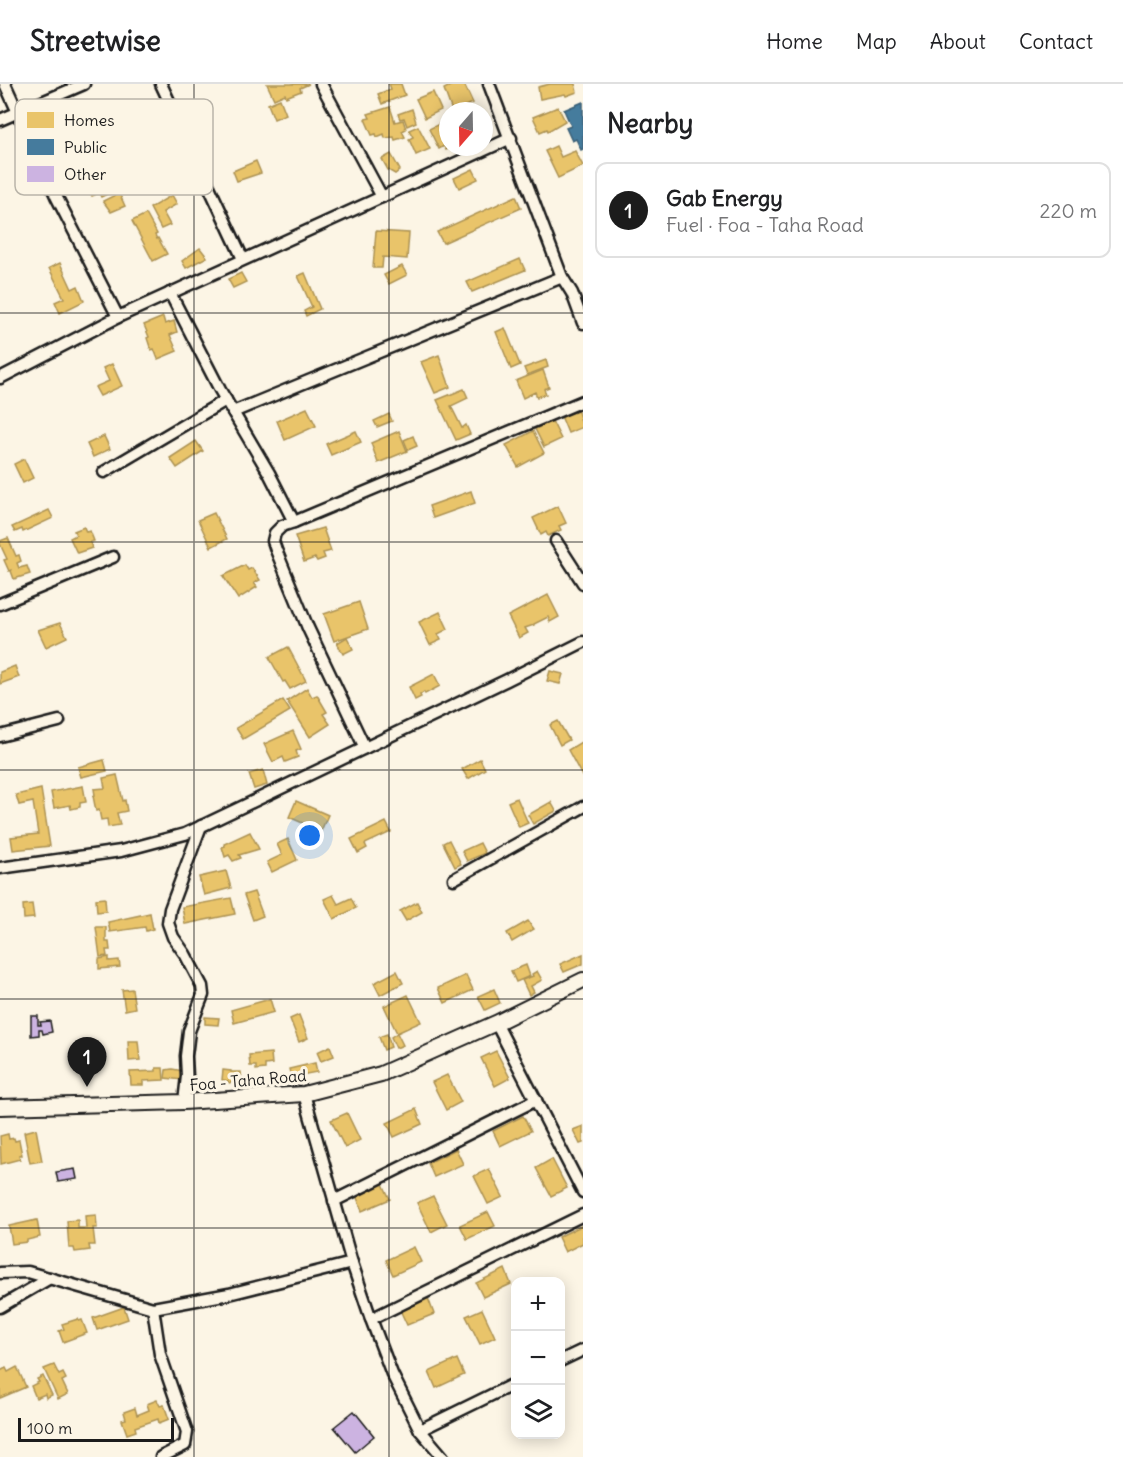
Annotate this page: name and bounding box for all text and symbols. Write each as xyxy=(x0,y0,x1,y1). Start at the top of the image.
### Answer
text: Streetwise xyxy=(30,23,161,59)
text: Home xyxy=(766,28,823,55)
text: Map xyxy=(856,28,897,55)
text: About xyxy=(930,28,986,55)
text: Contact xyxy=(1019,28,1093,55)
legend xyxy=(15,99,213,195)
north arrow xyxy=(439,102,493,156)
text: Nearby xyxy=(607,107,693,140)
text: Homes xyxy=(64,110,114,130)
text: Public xyxy=(64,137,107,157)
text: Other xyxy=(64,164,107,184)
text: Gab Energy xyxy=(666,184,783,212)
text: 1 xyxy=(625,198,632,223)
text: 220 m xyxy=(1040,198,1097,223)
text: Fuel · Foa - Taha Road xyxy=(666,212,864,237)
your location xyxy=(295,821,324,850)
pin: 1 xyxy=(68,1038,106,1087)
street label: Foa - Taha Road xyxy=(189,1065,307,1095)
map controls xyxy=(511,1277,565,1439)
button: + xyxy=(511,1277,565,1331)
button: − xyxy=(511,1331,565,1385)
button: layers xyxy=(511,1385,565,1439)
scale bar xyxy=(18,1415,174,1442)
text: 100 m xyxy=(27,1418,72,1438)

